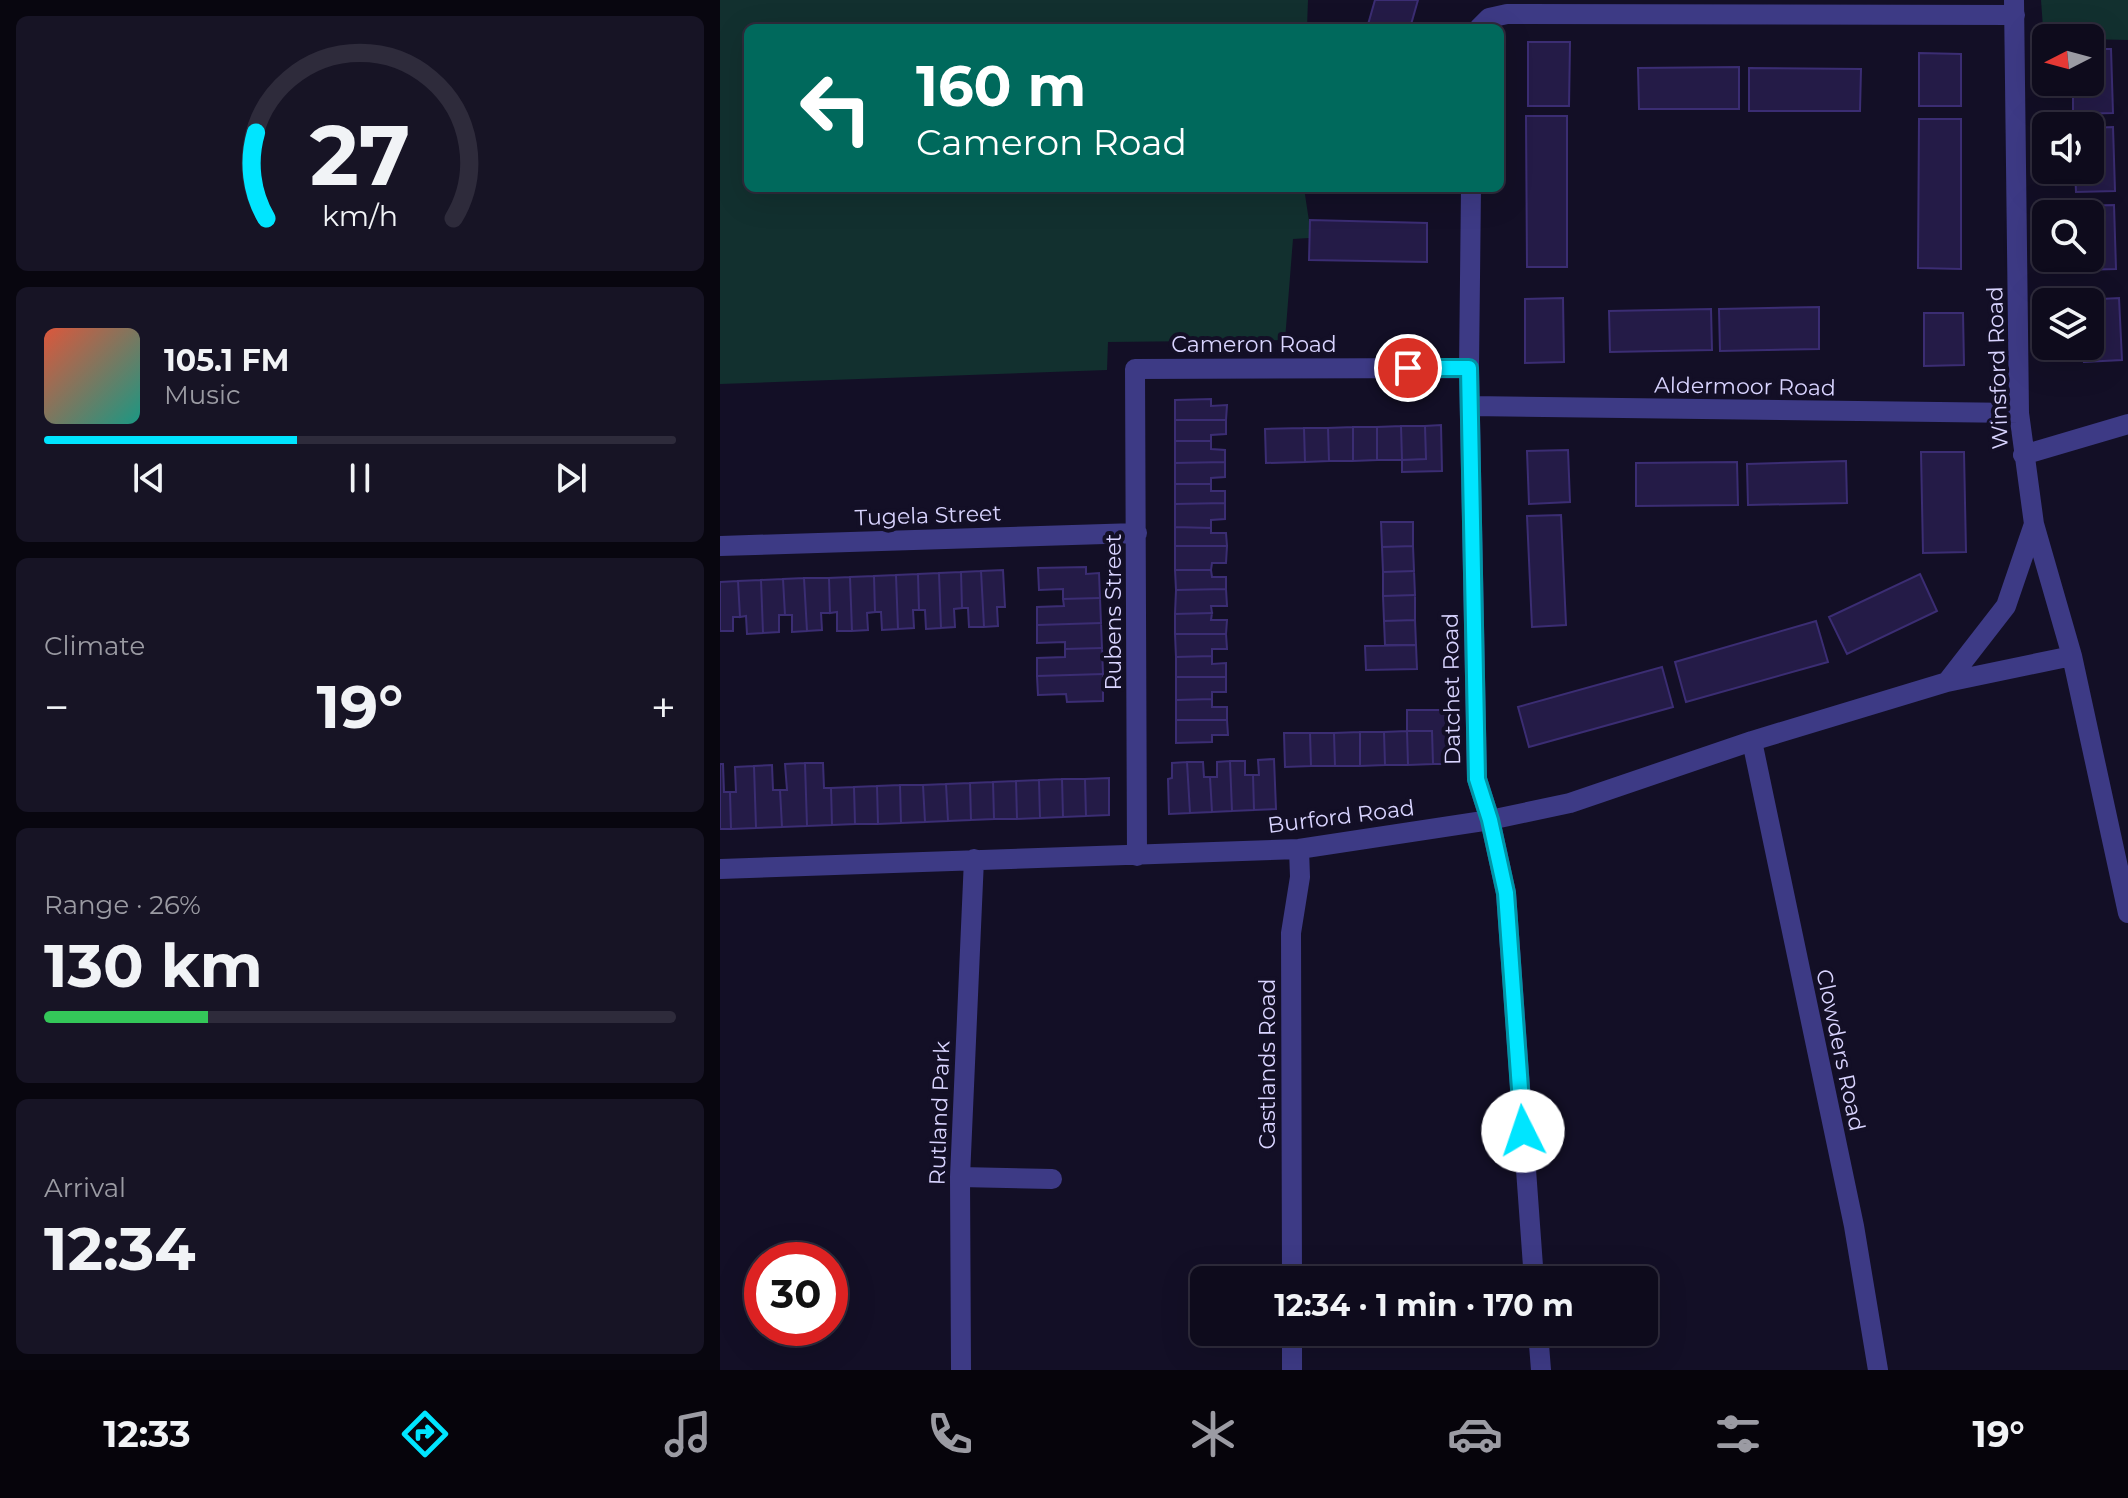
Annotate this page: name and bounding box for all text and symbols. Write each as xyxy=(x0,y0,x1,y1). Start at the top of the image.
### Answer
north arrow xyxy=(2032,24,2104,96)
map controls xyxy=(2032,24,2104,360)
text: 160 m xyxy=(916,52,1086,120)
icon: left xyxy=(784,56,888,160)
text: 27 xyxy=(310,104,410,206)
button: sound xyxy=(2032,112,2104,184)
text: Cameron Road xyxy=(916,120,1187,164)
text: km/h xyxy=(322,199,398,234)
button: search xyxy=(2032,200,2104,272)
street label: Winsford Road xyxy=(1981,286,2014,450)
button: layers xyxy=(2032,288,2104,360)
street label: Cameron Road xyxy=(1171,331,1337,358)
pin xyxy=(1374,334,1442,402)
text: 105.1 FM xyxy=(164,342,289,379)
icon: arrive xyxy=(1386,346,1430,390)
street label: Aldermoor Road xyxy=(1654,371,1836,402)
text: Music xyxy=(164,379,241,411)
icon: previous xyxy=(127,456,171,500)
icon: pause xyxy=(338,456,382,500)
icon: next xyxy=(549,456,593,500)
street label: Tugela Street xyxy=(854,499,1002,532)
street label: Rubens Street xyxy=(1100,534,1127,690)
street label: Datchet Road xyxy=(1437,613,1466,765)
text: Climate xyxy=(44,630,145,662)
text: 19° xyxy=(317,670,403,743)
text: − xyxy=(44,680,69,734)
text: + xyxy=(651,680,676,734)
street label: Burford Road xyxy=(1266,794,1416,839)
text: Range · 26% xyxy=(44,889,201,921)
text: 130 km xyxy=(44,929,263,1002)
street label: Clowders Road xyxy=(1810,967,1871,1134)
street label: Castlands Road xyxy=(1254,979,1281,1149)
street label: Rutland Park xyxy=(923,1040,956,1186)
position arrow xyxy=(1481,1089,1565,1173)
text: Arrival xyxy=(44,1172,126,1204)
text: 12:34 xyxy=(44,1212,196,1285)
speed limit sign: 30 xyxy=(744,1242,848,1346)
text: 12:34 · 1 min · 170 m xyxy=(1274,1287,1574,1324)
icon: directions xyxy=(397,1406,453,1462)
icon: music xyxy=(660,1406,716,1462)
icon: phone xyxy=(922,1406,978,1462)
icon: climate xyxy=(1185,1406,1241,1462)
icon: car xyxy=(1447,1406,1503,1462)
icon: filters xyxy=(1710,1406,1766,1462)
text: 12:33 xyxy=(103,1412,191,1456)
text: 19° xyxy=(1973,1412,2025,1456)

